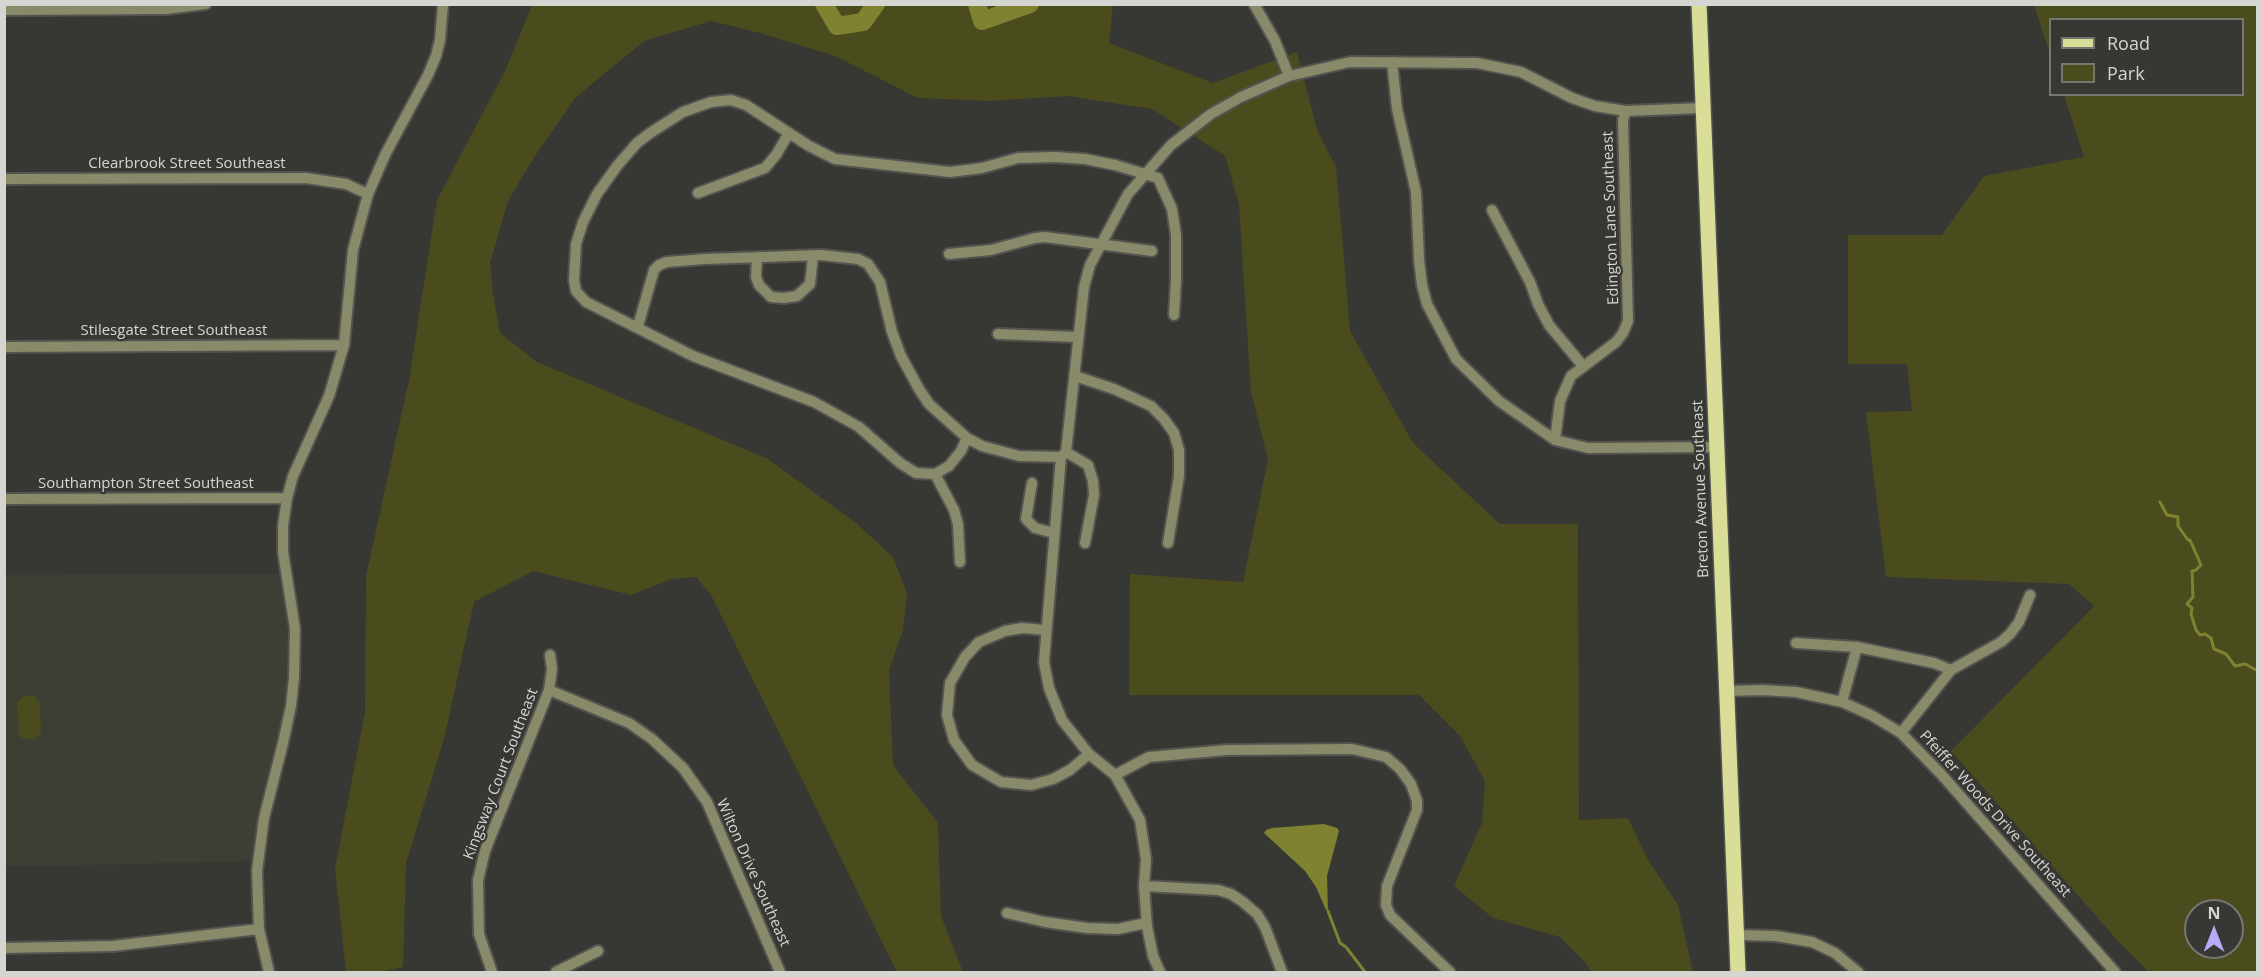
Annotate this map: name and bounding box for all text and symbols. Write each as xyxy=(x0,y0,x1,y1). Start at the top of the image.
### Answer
legend xyxy=(2049,18,2244,96)
text: Road xyxy=(2107,31,2150,55)
text: Park xyxy=(2107,61,2145,85)
street label: Edington Lane Southeast xyxy=(1599,131,1623,305)
street label: Clearbrook Street Southeast xyxy=(88,155,286,173)
street label: Stilesgate Street Southeast xyxy=(81,322,267,340)
street label: Breton Avenue Southeast xyxy=(1689,400,1713,578)
street label: Southampton Street Southeast xyxy=(38,475,254,493)
street label: Kingsway Court Southeast xyxy=(460,686,542,862)
street label: Pfeiffer Woods Drive Southeast xyxy=(1915,727,2075,901)
street label: Wilton Drive Southeast xyxy=(712,796,794,950)
north arrow xyxy=(2184,899,2244,959)
text: N xyxy=(2207,902,2221,924)

